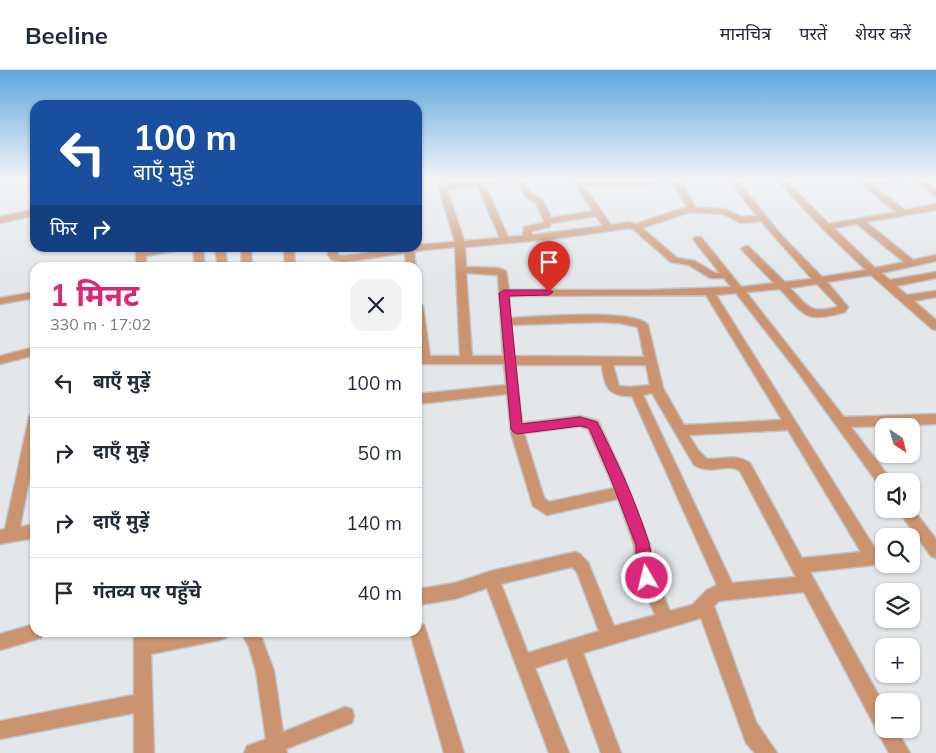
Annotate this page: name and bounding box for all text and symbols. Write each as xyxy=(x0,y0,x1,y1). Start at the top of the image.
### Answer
text: Beeline xyxy=(25,20,108,50)
text: मानचित्र xyxy=(720,22,771,45)
text: परतें xyxy=(799,22,827,45)
text: शेयर करें xyxy=(855,22,911,45)
text: 100 m xyxy=(133,115,237,159)
icon: left xyxy=(50,120,115,185)
text: बाएँ मुड़ें xyxy=(133,158,194,186)
icon: right xyxy=(87,215,115,243)
text: फिर xyxy=(50,216,77,240)
pin xyxy=(528,241,570,292)
icon: arrive xyxy=(535,248,563,276)
text: 1 मिनट xyxy=(50,276,139,314)
button: close xyxy=(350,279,402,331)
text: 330 m · 17:02 xyxy=(50,314,151,334)
icon: left xyxy=(50,369,78,397)
text: बाएँ मुड़ें xyxy=(93,369,150,393)
text: 100 m xyxy=(346,371,402,395)
north arrow xyxy=(875,418,920,462)
map controls xyxy=(875,418,920,738)
icon: right xyxy=(50,439,78,467)
text: दाएँ मुड़ें xyxy=(93,439,149,463)
text: 50 m xyxy=(358,441,402,465)
button: sound xyxy=(875,473,920,518)
icon: right xyxy=(50,509,78,537)
text: दाएँ मुड़ें xyxy=(93,509,149,533)
text: 140 m xyxy=(346,511,402,535)
button: search xyxy=(875,528,920,573)
position arrow xyxy=(620,551,672,603)
icon: arrive xyxy=(50,579,78,607)
text: गंतव्य पर पहुँचे xyxy=(93,579,201,603)
text: 40 m xyxy=(358,581,402,605)
button: layers xyxy=(875,583,920,628)
button: + xyxy=(875,638,920,683)
button: − xyxy=(875,693,920,738)

